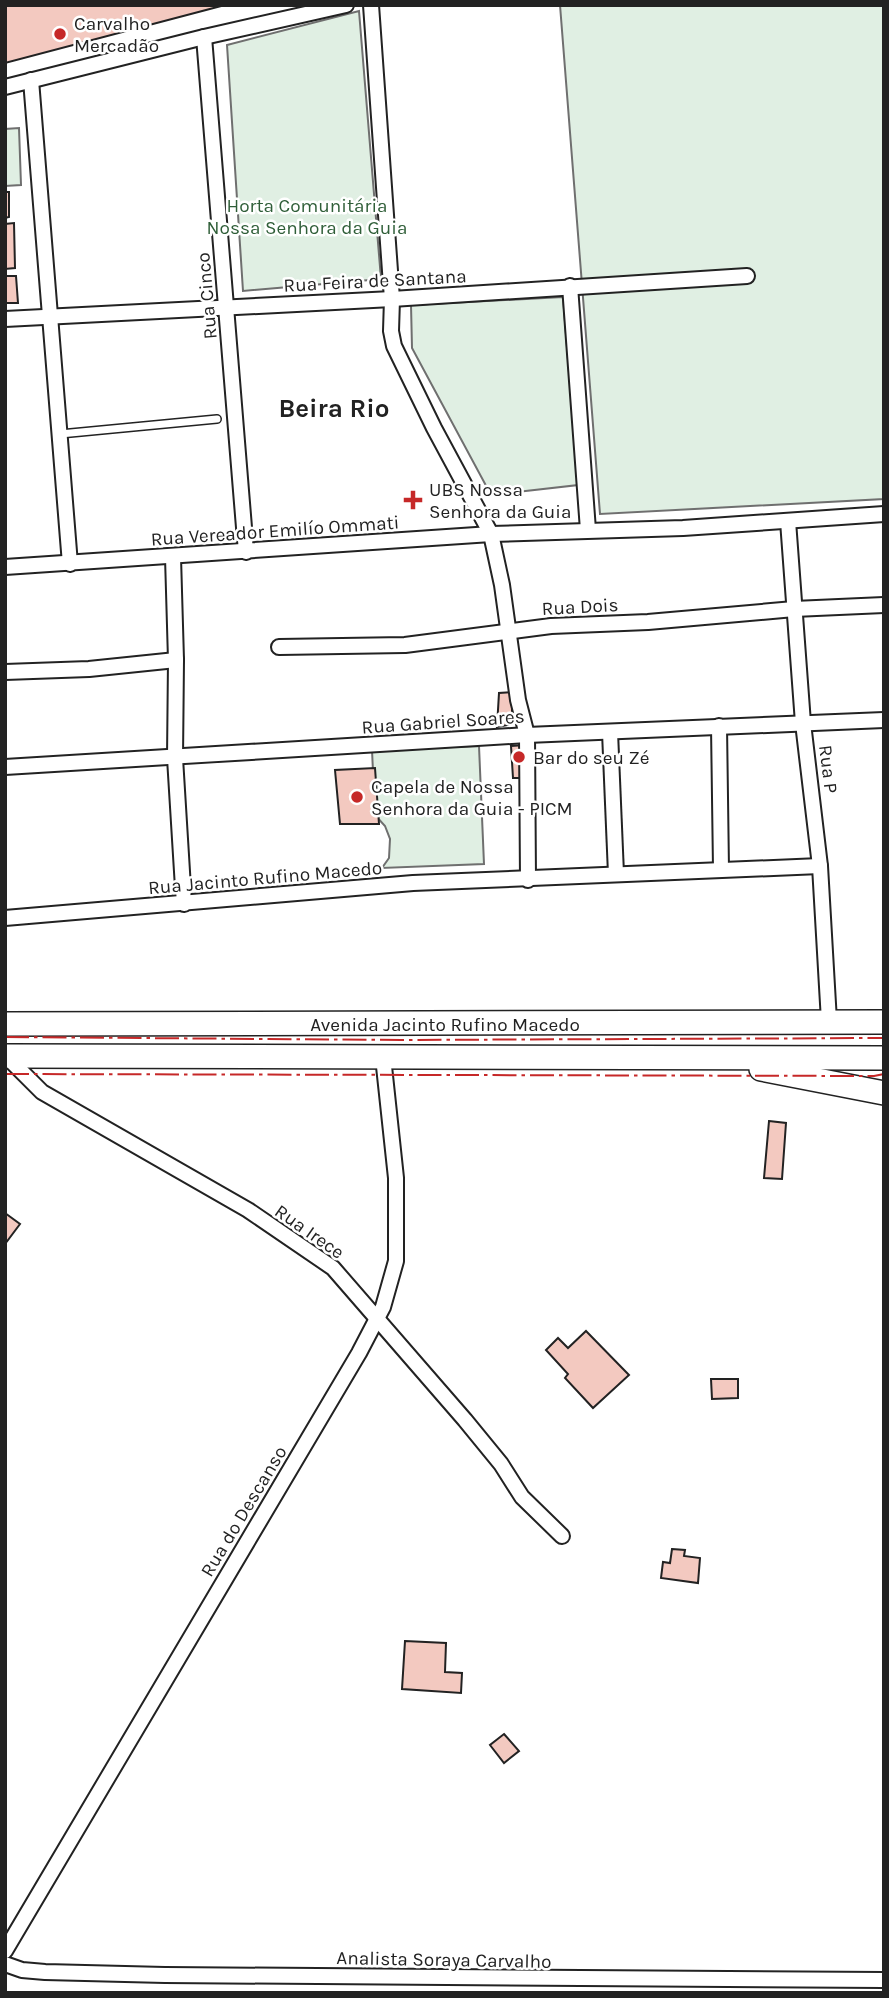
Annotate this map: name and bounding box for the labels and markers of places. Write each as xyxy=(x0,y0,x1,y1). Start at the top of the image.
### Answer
place label: Carvalho Mercadão xyxy=(74,13,159,57)
marker: Carvalho Mercadão xyxy=(52,26,68,42)
place label: UBS Nossa Senhora da Guia xyxy=(429,479,572,523)
marker: UBS Nossa Senhora da Guia xyxy=(403,490,423,510)
place label: Bar do seu Zé xyxy=(533,747,650,769)
marker: Bar do seu Zé xyxy=(511,749,527,765)
place label: Capela de Nossa Senhora da Guia - PICM xyxy=(371,776,573,820)
marker: Capela de Nossa Senhora da Guia - PICM xyxy=(349,789,365,805)

